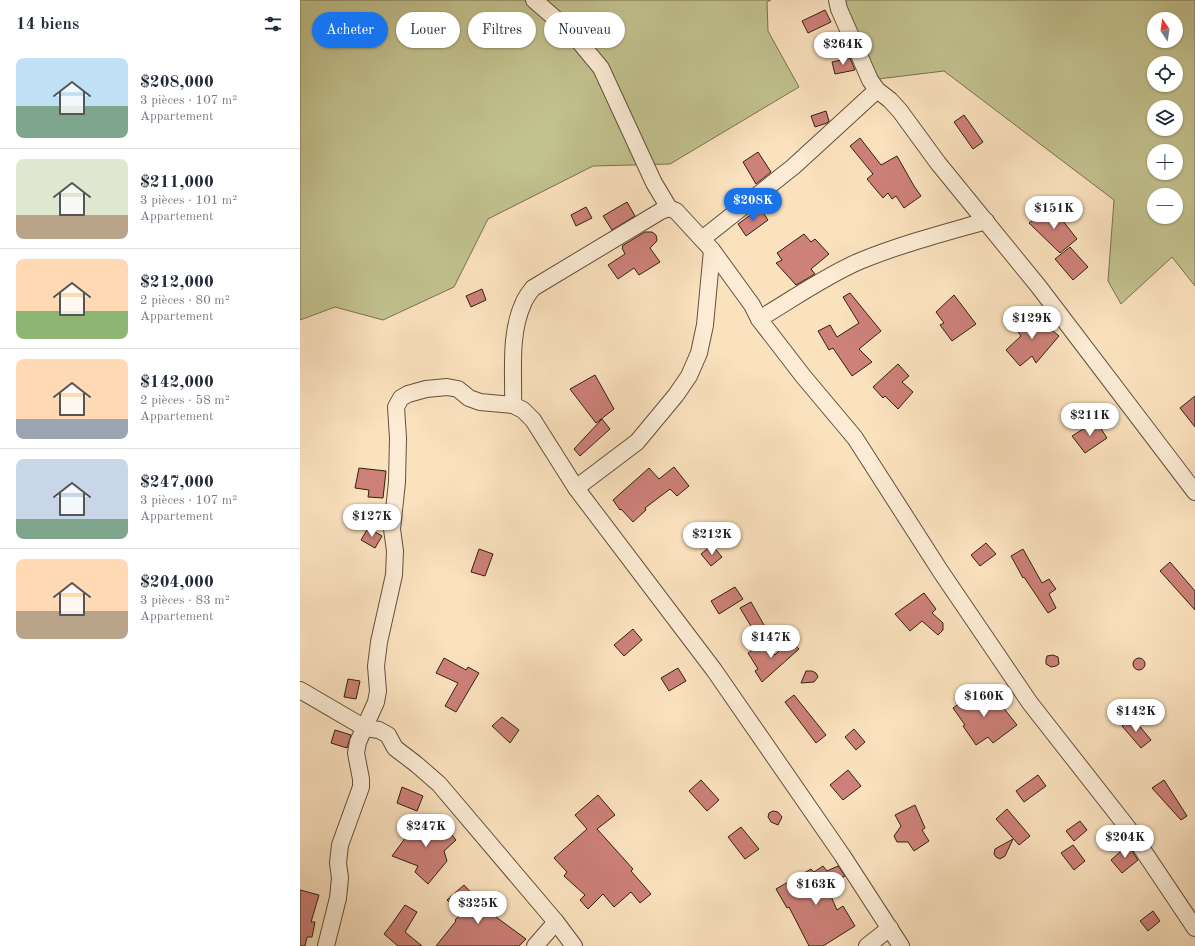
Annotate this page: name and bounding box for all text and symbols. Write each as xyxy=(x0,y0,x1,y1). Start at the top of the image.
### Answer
chip: Acheter xyxy=(312,12,388,48)
chip: Louer xyxy=(396,12,460,48)
chip: Filtres xyxy=(468,12,536,48)
chip: Nouveau xyxy=(544,12,625,48)
north arrow xyxy=(1147,12,1183,48)
map controls xyxy=(1147,12,1183,224)
icon: filters xyxy=(262,13,284,35)
text: 14 biens xyxy=(16,16,79,33)
pin: $264K xyxy=(815,32,871,66)
text: $264K xyxy=(823,38,863,51)
button: locate xyxy=(1147,56,1183,92)
icon: home xyxy=(48,74,96,122)
text: $208,000 xyxy=(140,74,214,91)
text: 3 pièces · 107 m² xyxy=(140,94,237,107)
button: layers xyxy=(1147,100,1183,136)
text: Appartement xyxy=(140,110,214,123)
button: + xyxy=(1147,144,1183,180)
text: $211,000 xyxy=(140,174,214,191)
icon: home xyxy=(48,175,96,223)
pin: $208K xyxy=(725,188,781,222)
button: − xyxy=(1147,188,1183,224)
text: 3 pièces · 101 m² xyxy=(140,194,237,207)
text: $208K xyxy=(733,194,773,207)
pin: $151K xyxy=(1026,196,1082,230)
text: $151K xyxy=(1034,202,1074,215)
text: Appartement xyxy=(140,210,214,223)
text: $212,000 xyxy=(140,274,214,291)
icon: home xyxy=(48,275,96,323)
text: 2 pièces · 80 m² xyxy=(140,294,230,307)
pin: $129K xyxy=(1004,306,1060,340)
text: Appartement xyxy=(140,310,214,323)
text: $129K xyxy=(1012,312,1052,325)
text: $142,000 xyxy=(140,374,214,391)
icon: home xyxy=(48,375,96,423)
text: 2 pièces · 58 m² xyxy=(140,394,230,407)
pin: $211K xyxy=(1062,403,1118,437)
text: $211K xyxy=(1070,409,1110,422)
text: Appartement xyxy=(140,410,214,423)
text: $247,000 xyxy=(140,474,214,491)
icon: home xyxy=(48,475,96,523)
text: 3 pièces · 107 m² xyxy=(140,494,237,507)
pin: $127K xyxy=(344,504,400,538)
text: Appartement xyxy=(140,510,214,523)
text: $127K xyxy=(352,510,392,523)
pin: $212K xyxy=(684,522,740,556)
text: $212K xyxy=(692,528,732,541)
text: $204,000 xyxy=(140,574,214,591)
icon: home xyxy=(48,575,96,623)
text: 3 pièces · 83 m² xyxy=(140,594,230,607)
text: Appartement xyxy=(140,610,214,623)
pin: $147K xyxy=(743,625,799,659)
text: $147K xyxy=(751,631,791,644)
pin: $160K xyxy=(956,684,1012,718)
text: $160K xyxy=(964,690,1004,703)
pin: $142K xyxy=(1108,699,1164,733)
text: $142K xyxy=(1116,705,1156,718)
pin: $247K xyxy=(398,814,454,848)
text: $247K xyxy=(406,820,446,833)
pin: $204K xyxy=(1097,825,1153,859)
text: $204K xyxy=(1105,831,1145,844)
pin: $163K xyxy=(788,872,844,906)
text: $163K xyxy=(796,878,836,891)
pin: $325K xyxy=(450,891,506,925)
text: $325K xyxy=(458,897,498,910)

